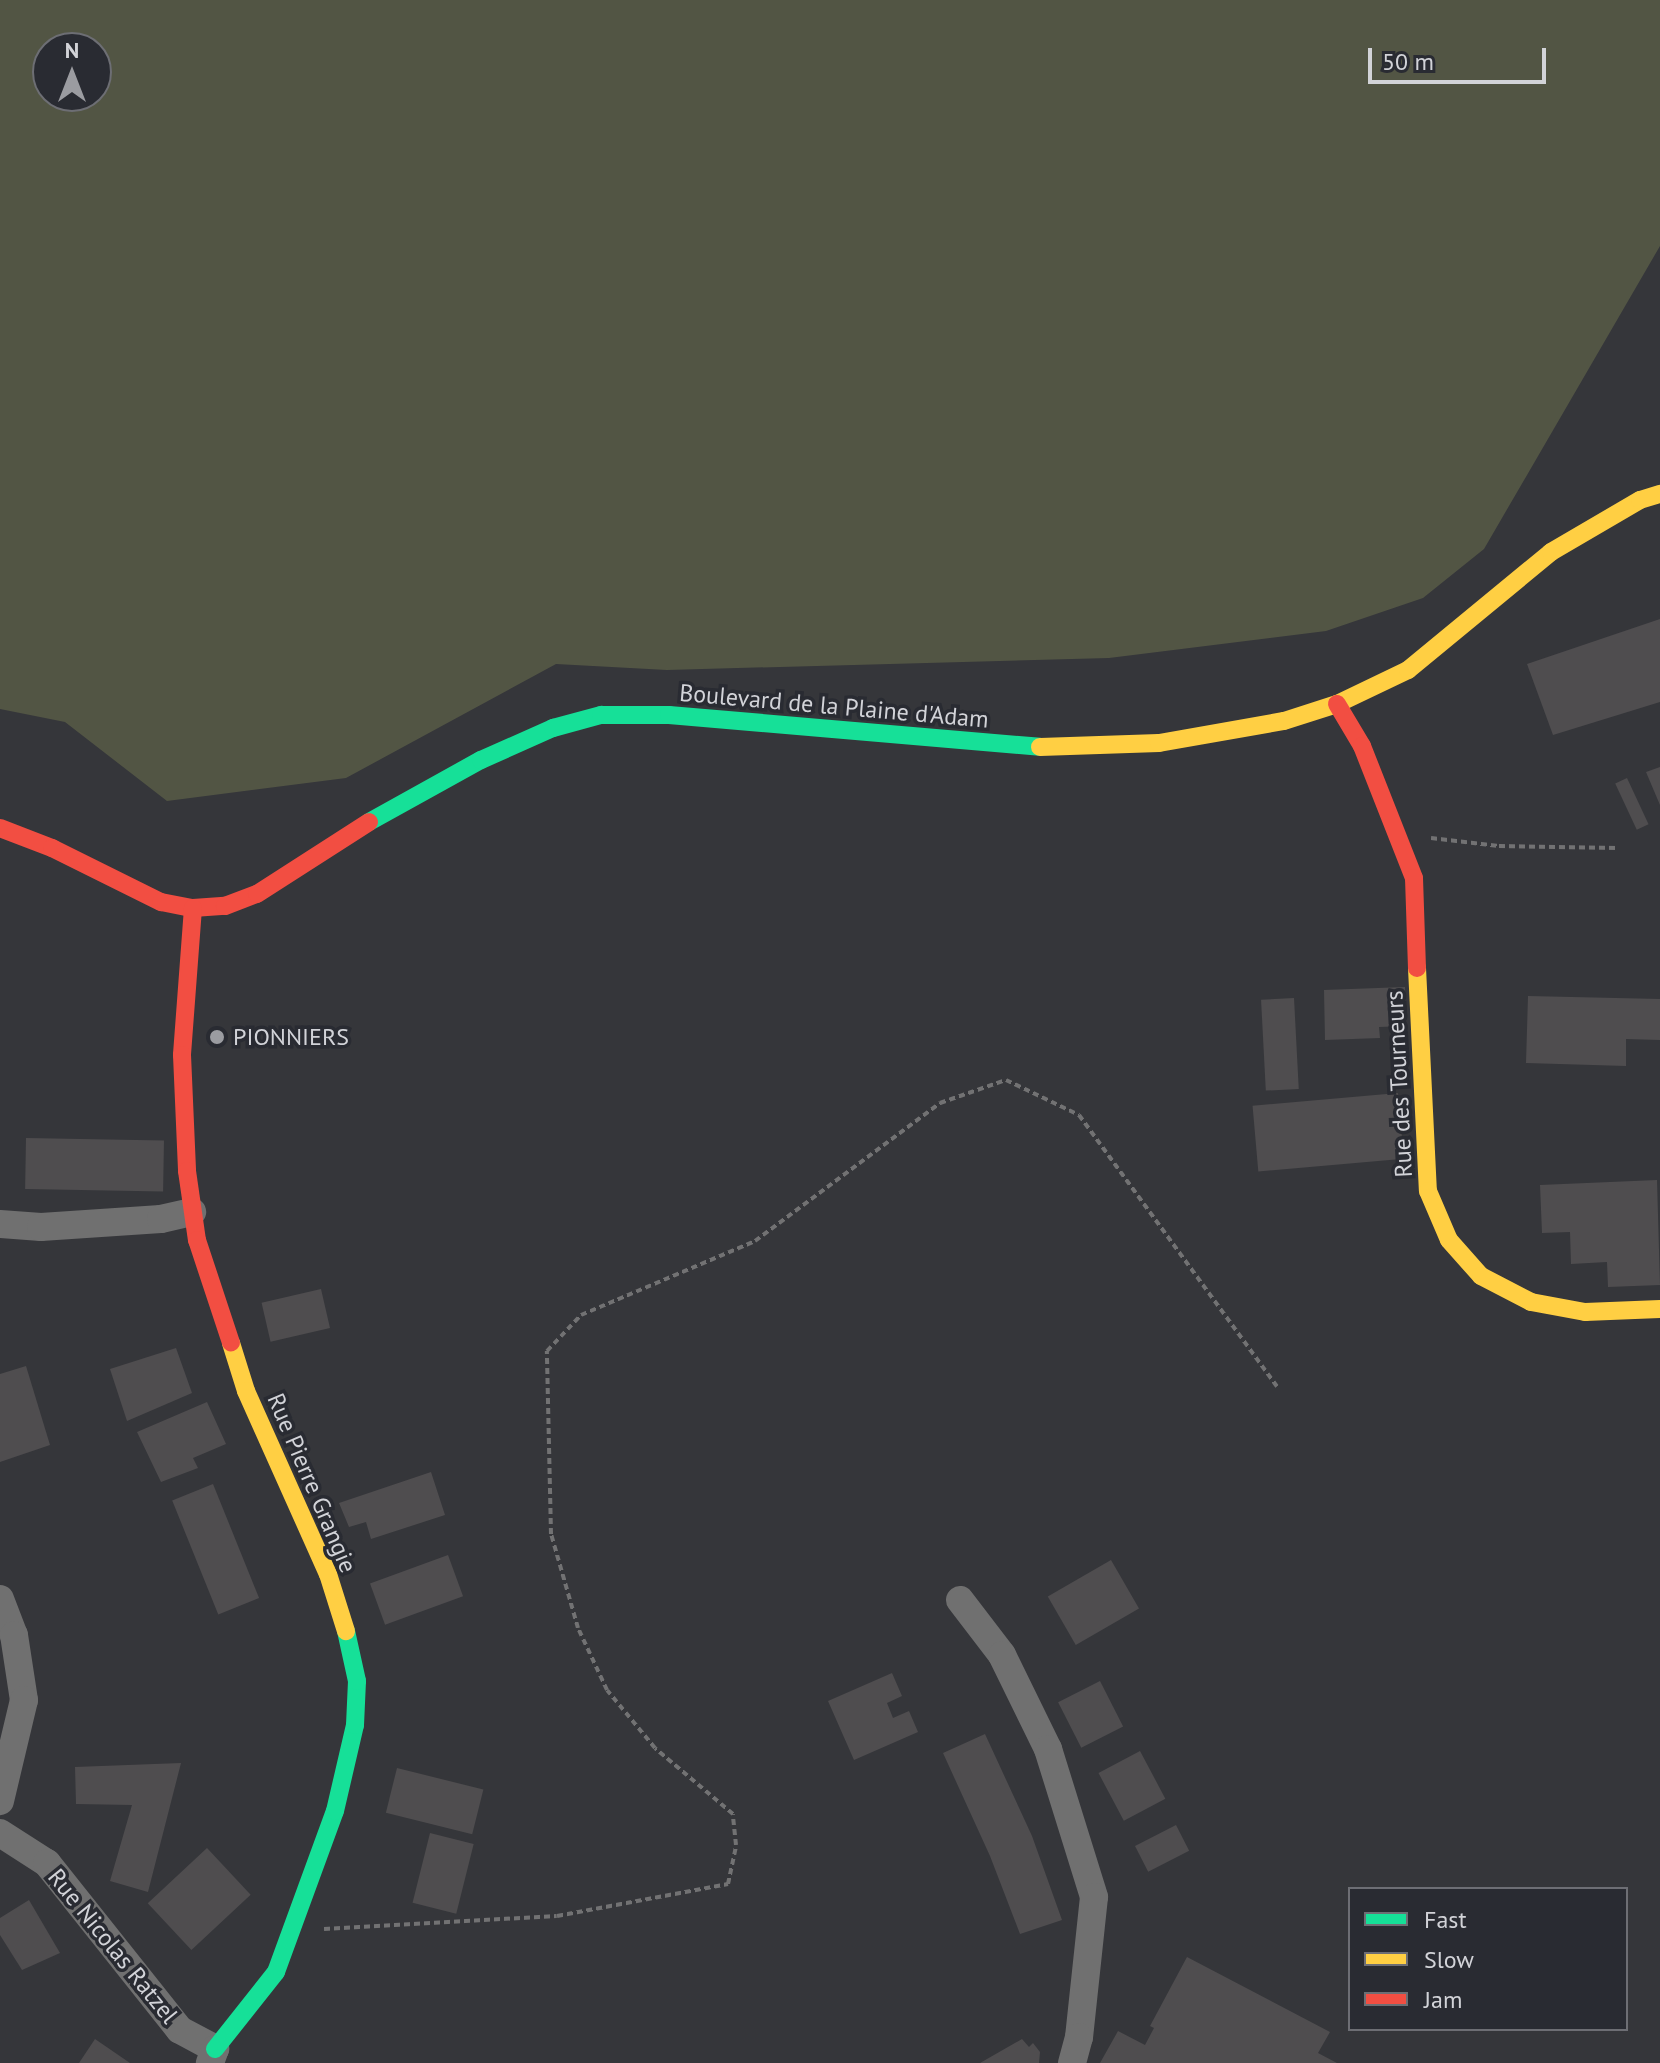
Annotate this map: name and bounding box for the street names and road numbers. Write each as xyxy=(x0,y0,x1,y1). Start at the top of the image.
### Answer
street label: Boulevard de la Plaine d'Adam xyxy=(678,678,990,734)
street label: Rue des Tourneurs xyxy=(1380,989,1418,1179)
street label: Rue Pierre Grangie xyxy=(261,1389,363,1577)
street label: Rue Nicolas Ratzel xyxy=(42,1863,184,2029)

